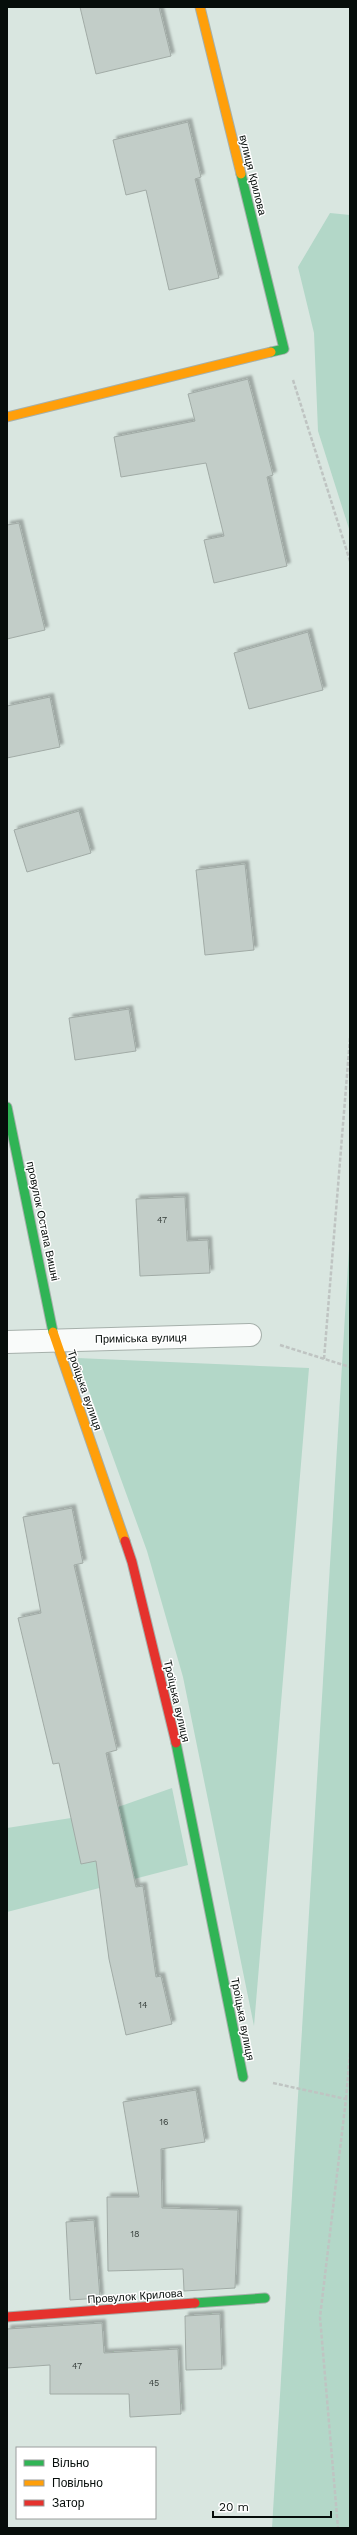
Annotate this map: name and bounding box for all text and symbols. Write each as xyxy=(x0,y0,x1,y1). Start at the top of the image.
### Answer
street label: вулиця Крилова xyxy=(236,133,269,218)
street label: провулок Остапа Вишні xyxy=(23,1160,62,1282)
house number: 47 xyxy=(157,1215,167,1225)
street label: Приміська вулиця xyxy=(95,1331,187,1346)
street label: Троїцька вулиця xyxy=(65,1348,104,1432)
street label: Троїцька вулиця xyxy=(161,1659,192,1744)
street label: Троїцька вулиця xyxy=(228,1977,257,2062)
house number: 14 xyxy=(138,2000,148,2010)
house number: 16 xyxy=(160,2117,168,2127)
house number: 18 xyxy=(130,2229,140,2239)
street label: Провулок Крилова xyxy=(87,2287,184,2306)
house number: 47 xyxy=(72,2361,82,2371)
house number: 45 xyxy=(149,2378,159,2388)
legend xyxy=(16,2447,156,2519)
text: Вільно xyxy=(52,2456,90,2470)
text: Повільно xyxy=(52,2476,103,2490)
scale bar xyxy=(213,2493,331,2519)
text: Затор xyxy=(52,2496,85,2510)
text: 20 m xyxy=(219,2500,249,2514)

